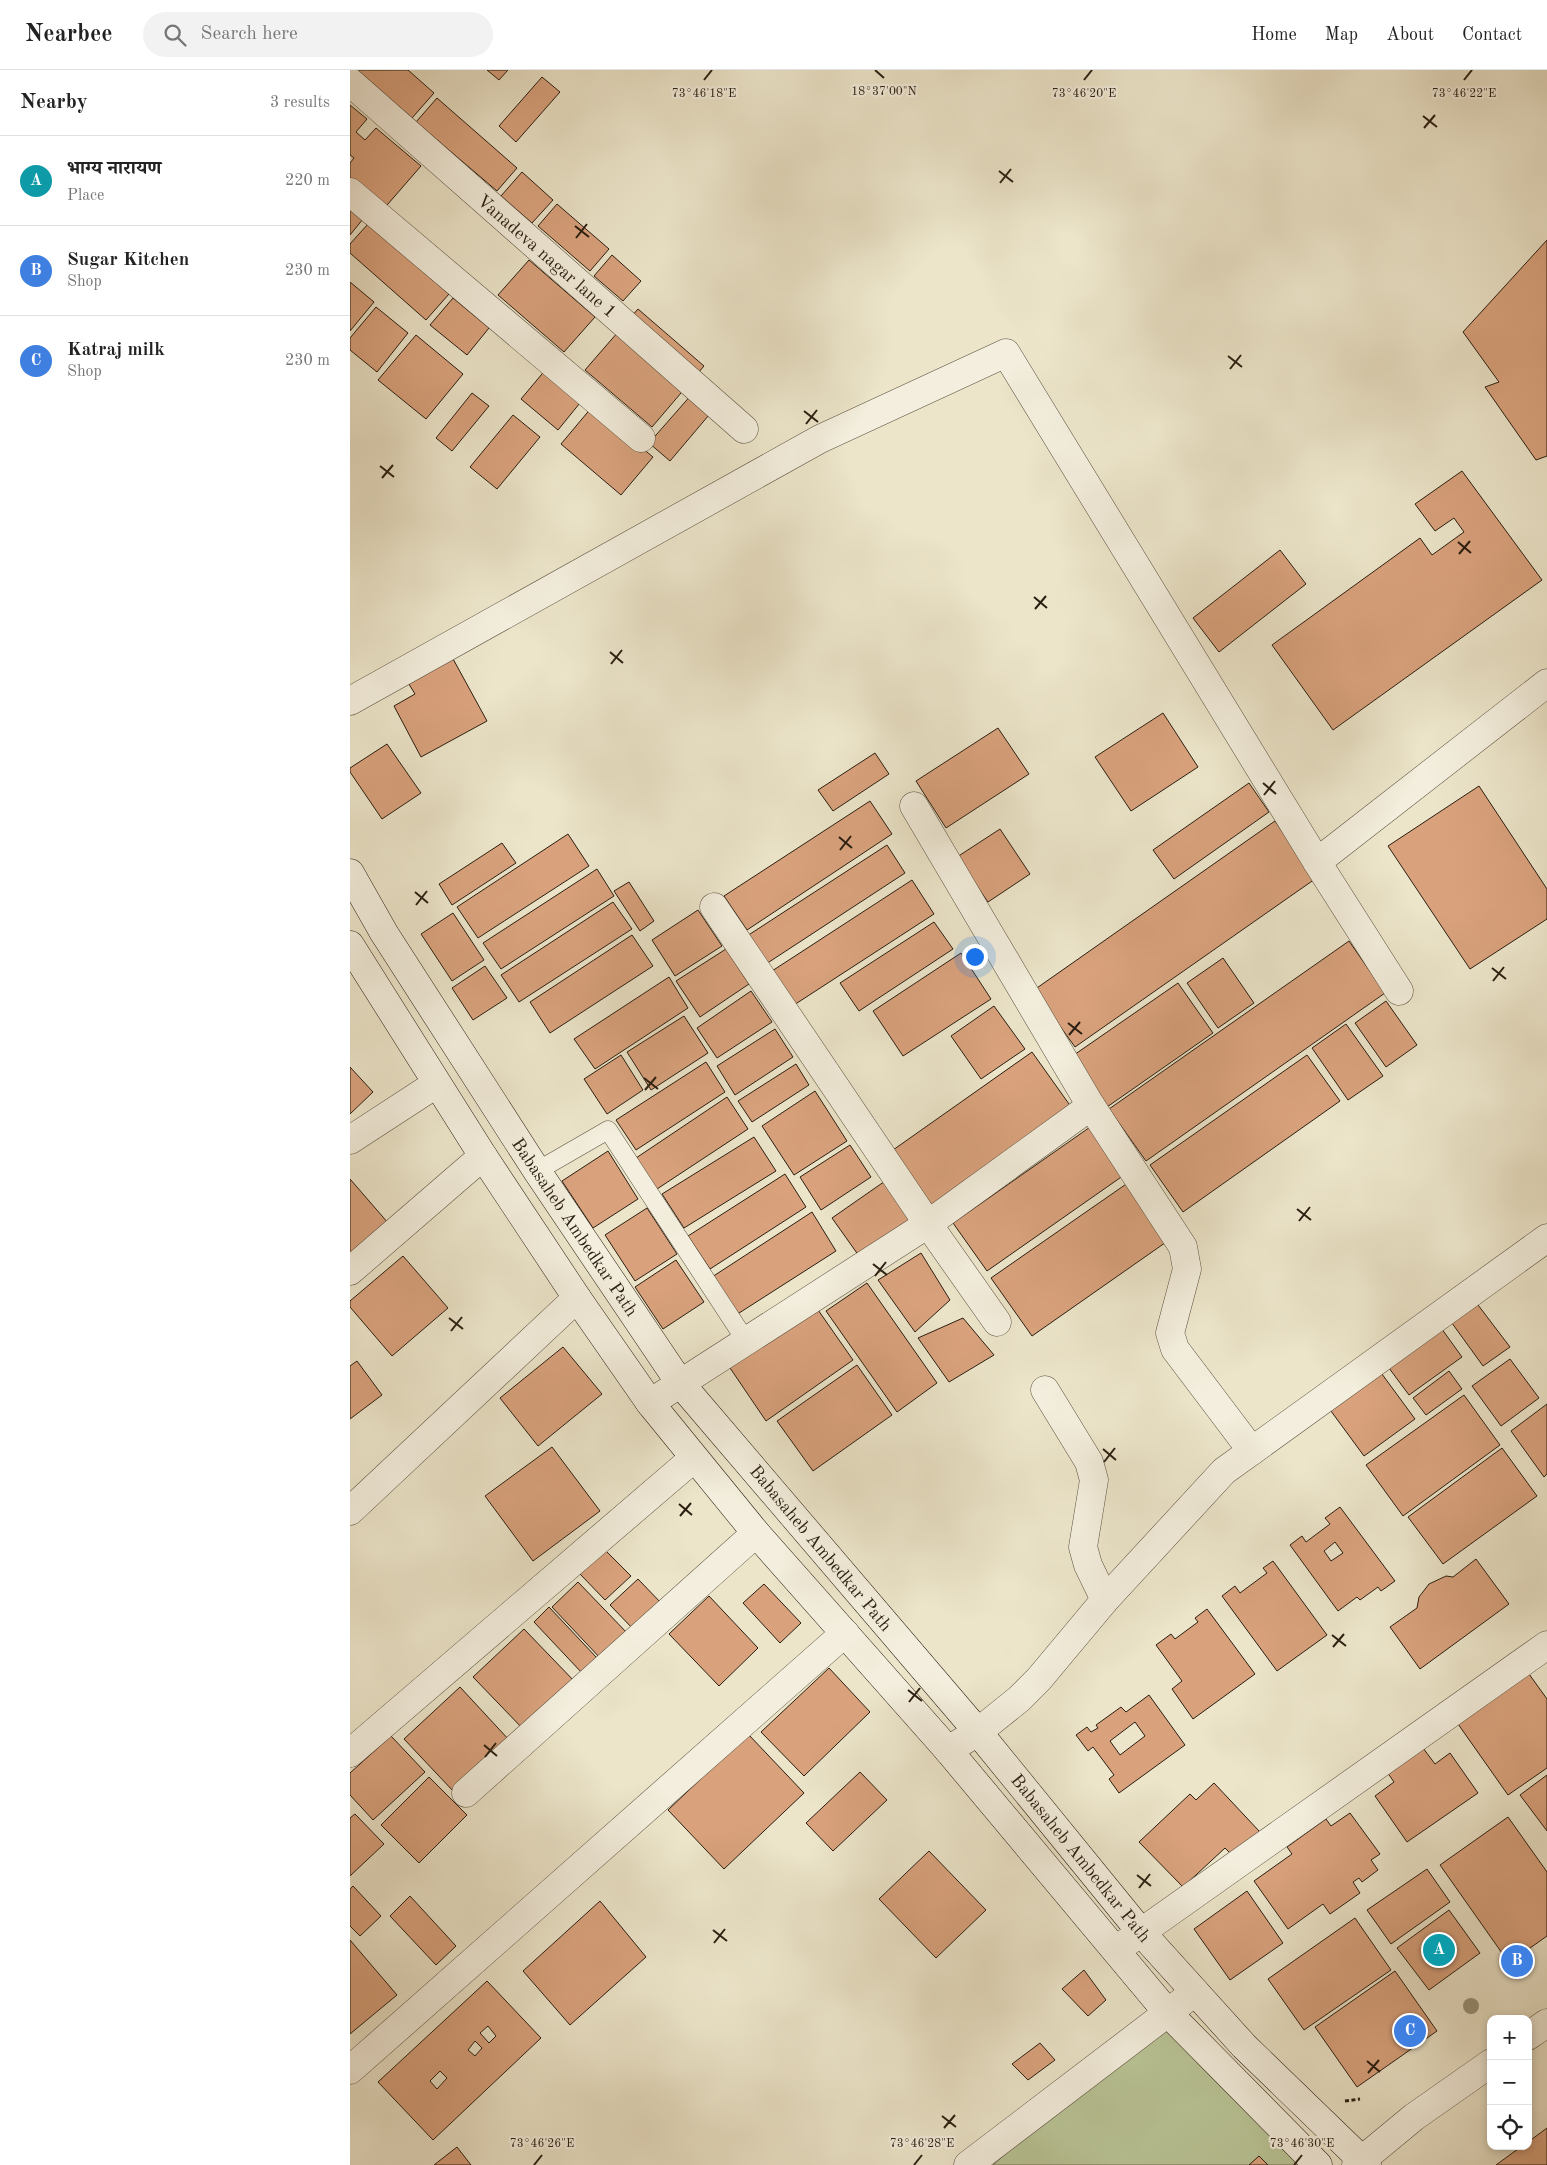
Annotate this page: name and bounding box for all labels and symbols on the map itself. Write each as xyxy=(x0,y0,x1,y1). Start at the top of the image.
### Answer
text: 18°37'00"N xyxy=(851,86,917,98)
text: 73°46'18"E xyxy=(672,88,736,100)
text: 73°46'20"E xyxy=(1052,88,1116,100)
text: 73°46'22"E xyxy=(1432,88,1496,100)
street label: Vanadeva nagar lane 1 xyxy=(473,192,619,322)
your location xyxy=(962,944,988,970)
street label: Babasaheb Ambedkar Path xyxy=(508,1135,641,1320)
street label: Babasaheb Ambedkar Path xyxy=(746,1462,895,1635)
street label: Babasaheb Ambedkar Path xyxy=(1007,1771,1154,1946)
pin: A xyxy=(1423,1931,1455,1969)
pin: B xyxy=(1501,1942,1533,1980)
pin: C xyxy=(1394,2012,1426,2050)
text: 73°46'26"E xyxy=(510,2138,574,2150)
text: 73°46'28"E xyxy=(890,2138,954,2150)
text: 73°46'30"E xyxy=(1270,2138,1334,2150)

